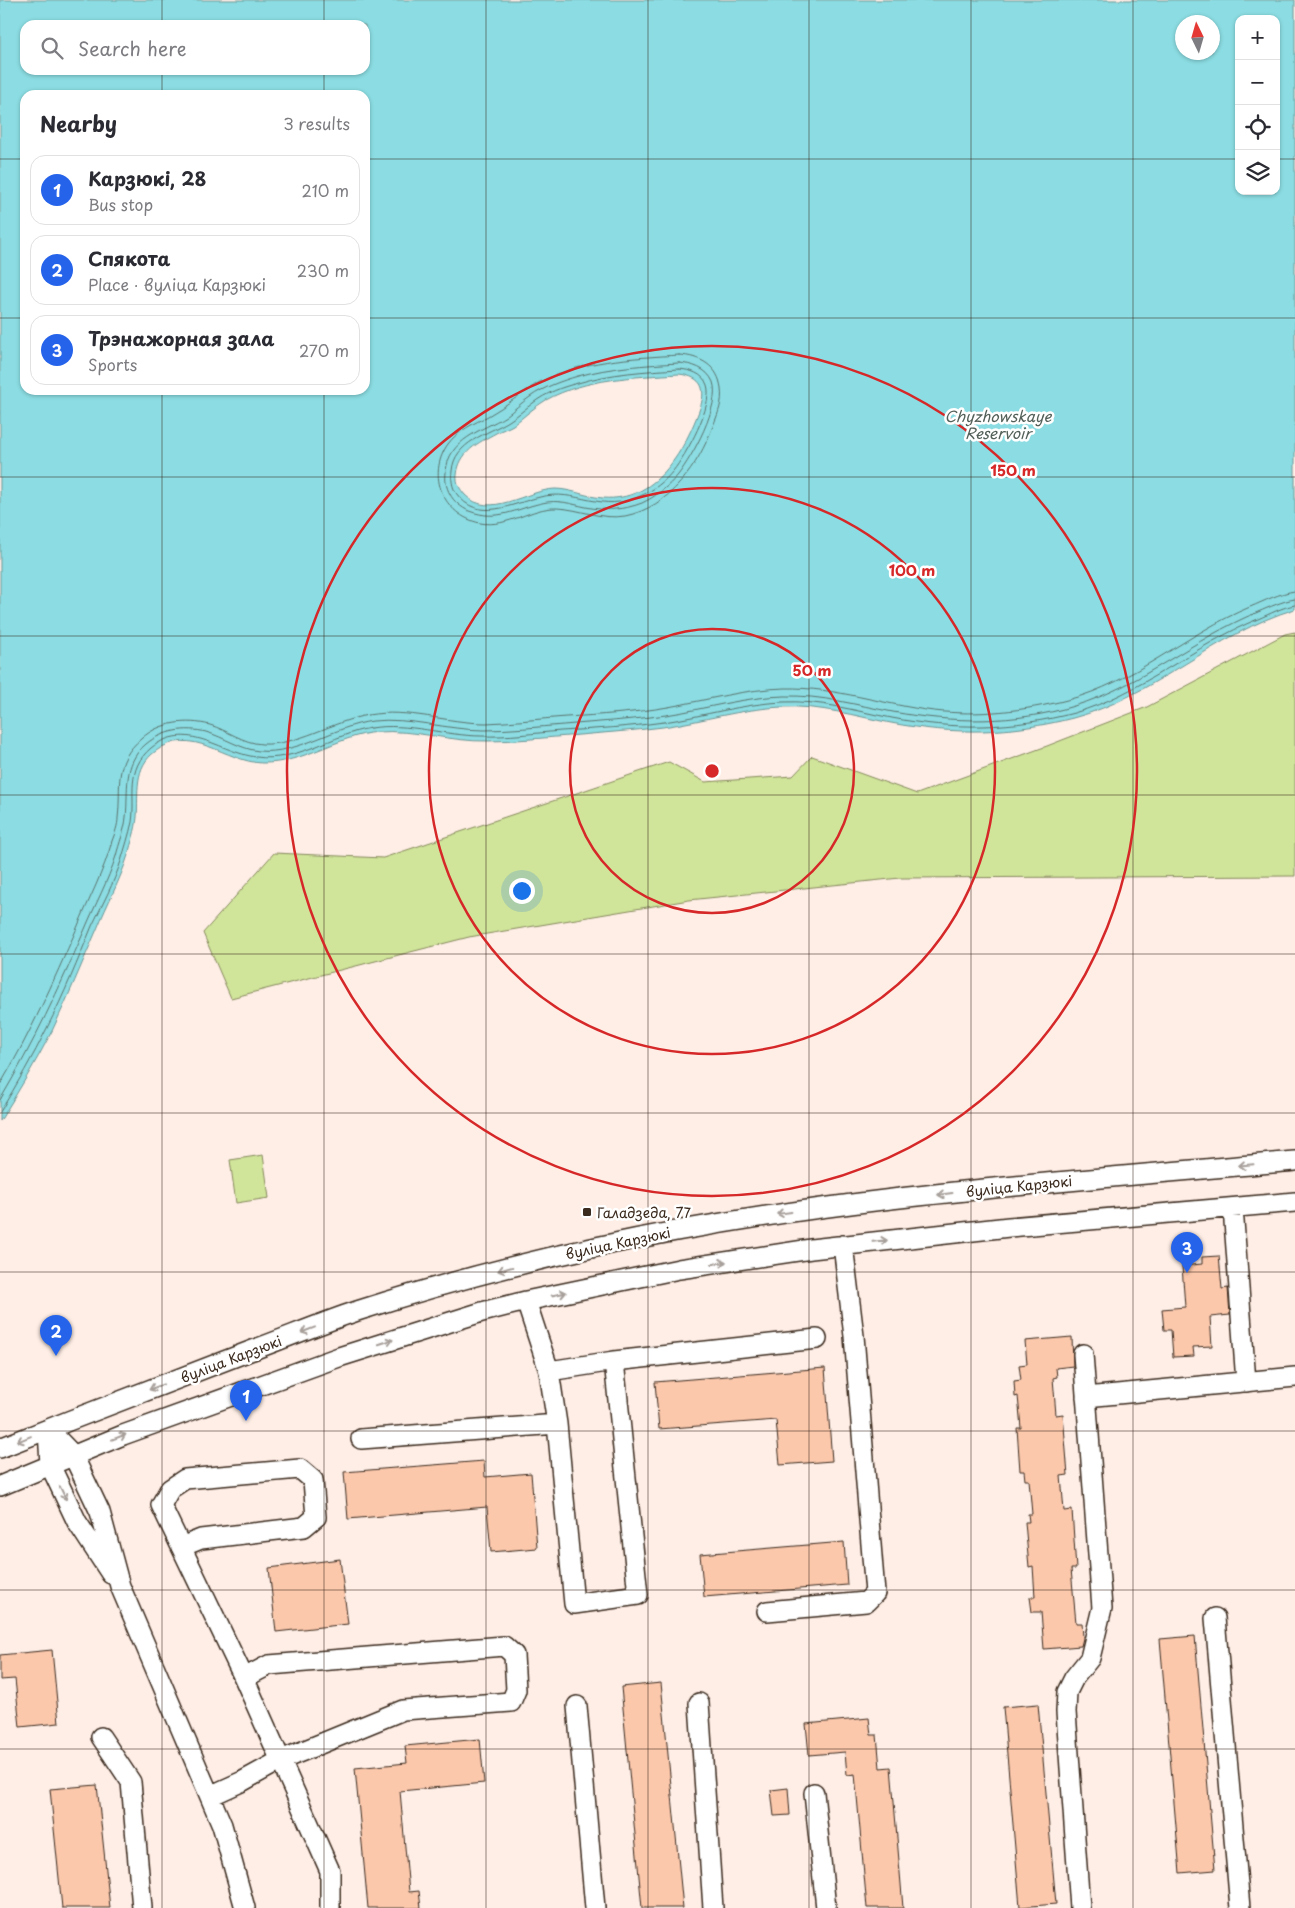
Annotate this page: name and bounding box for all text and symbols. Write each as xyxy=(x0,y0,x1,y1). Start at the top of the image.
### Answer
north arrow xyxy=(1175,15,1220,60)
map controls xyxy=(1235,15,1280,195)
button: + xyxy=(1235,15,1280,60)
search box xyxy=(20,20,370,75)
icon: search xyxy=(38,34,66,62)
text: Search here xyxy=(78,34,187,62)
button: − xyxy=(1235,60,1280,105)
button: locate xyxy=(1235,105,1280,150)
text: Nearby xyxy=(40,107,117,139)
text: 3 results xyxy=(283,111,350,135)
button: layers xyxy=(1235,150,1280,195)
text: Карзюкі, 28 xyxy=(88,164,207,192)
text: 1 xyxy=(53,178,61,202)
text: 210 m xyxy=(301,178,349,202)
text: Bus stop xyxy=(88,192,153,216)
text: Спякота xyxy=(88,244,170,272)
text: 2 xyxy=(51,258,63,282)
text: 230 m xyxy=(297,258,349,282)
text: Place · вуліца Карзюкі xyxy=(88,272,266,296)
text: Трэнажорная зала xyxy=(88,324,275,352)
text: 3 xyxy=(52,338,62,362)
text: 270 m xyxy=(299,338,349,362)
text: Sports xyxy=(88,352,137,376)
water label: Chyzhowskaye Reservoir xyxy=(944,404,1053,444)
text: 150 m xyxy=(990,458,1036,481)
text: 100 m xyxy=(889,558,935,581)
text: 50 m xyxy=(793,658,831,681)
centre of rings xyxy=(703,762,721,780)
your location xyxy=(509,878,535,904)
one-way arrow xyxy=(1239,1161,1255,1170)
street label: вуліца Карзюкі xyxy=(965,1170,1073,1202)
one-way arrow xyxy=(938,1189,954,1199)
place label: Галадзеда, 77 xyxy=(597,1202,691,1223)
marker: Галадзеда, 77 xyxy=(581,1206,593,1218)
one-way arrow xyxy=(776,1208,792,1218)
street label: вуліца Карзюкі xyxy=(564,1222,673,1264)
pin: 3 xyxy=(1171,1232,1203,1273)
one-way arrow xyxy=(871,1236,887,1246)
one-way arrow xyxy=(710,1258,726,1268)
one-way arrow xyxy=(497,1265,513,1274)
one-way arrow xyxy=(551,1289,567,1298)
pin: 2 xyxy=(40,1315,72,1356)
one-way arrow xyxy=(301,1325,316,1335)
street label: вуліца Карзюкі xyxy=(177,1330,285,1388)
one-way arrow xyxy=(378,1337,394,1347)
pin: 1 xyxy=(230,1380,262,1421)
one-way arrow xyxy=(149,1383,164,1392)
one-way arrow xyxy=(111,1432,126,1441)
one-way arrow xyxy=(17,1435,32,1444)
one-way arrow xyxy=(58,1485,68,1500)

